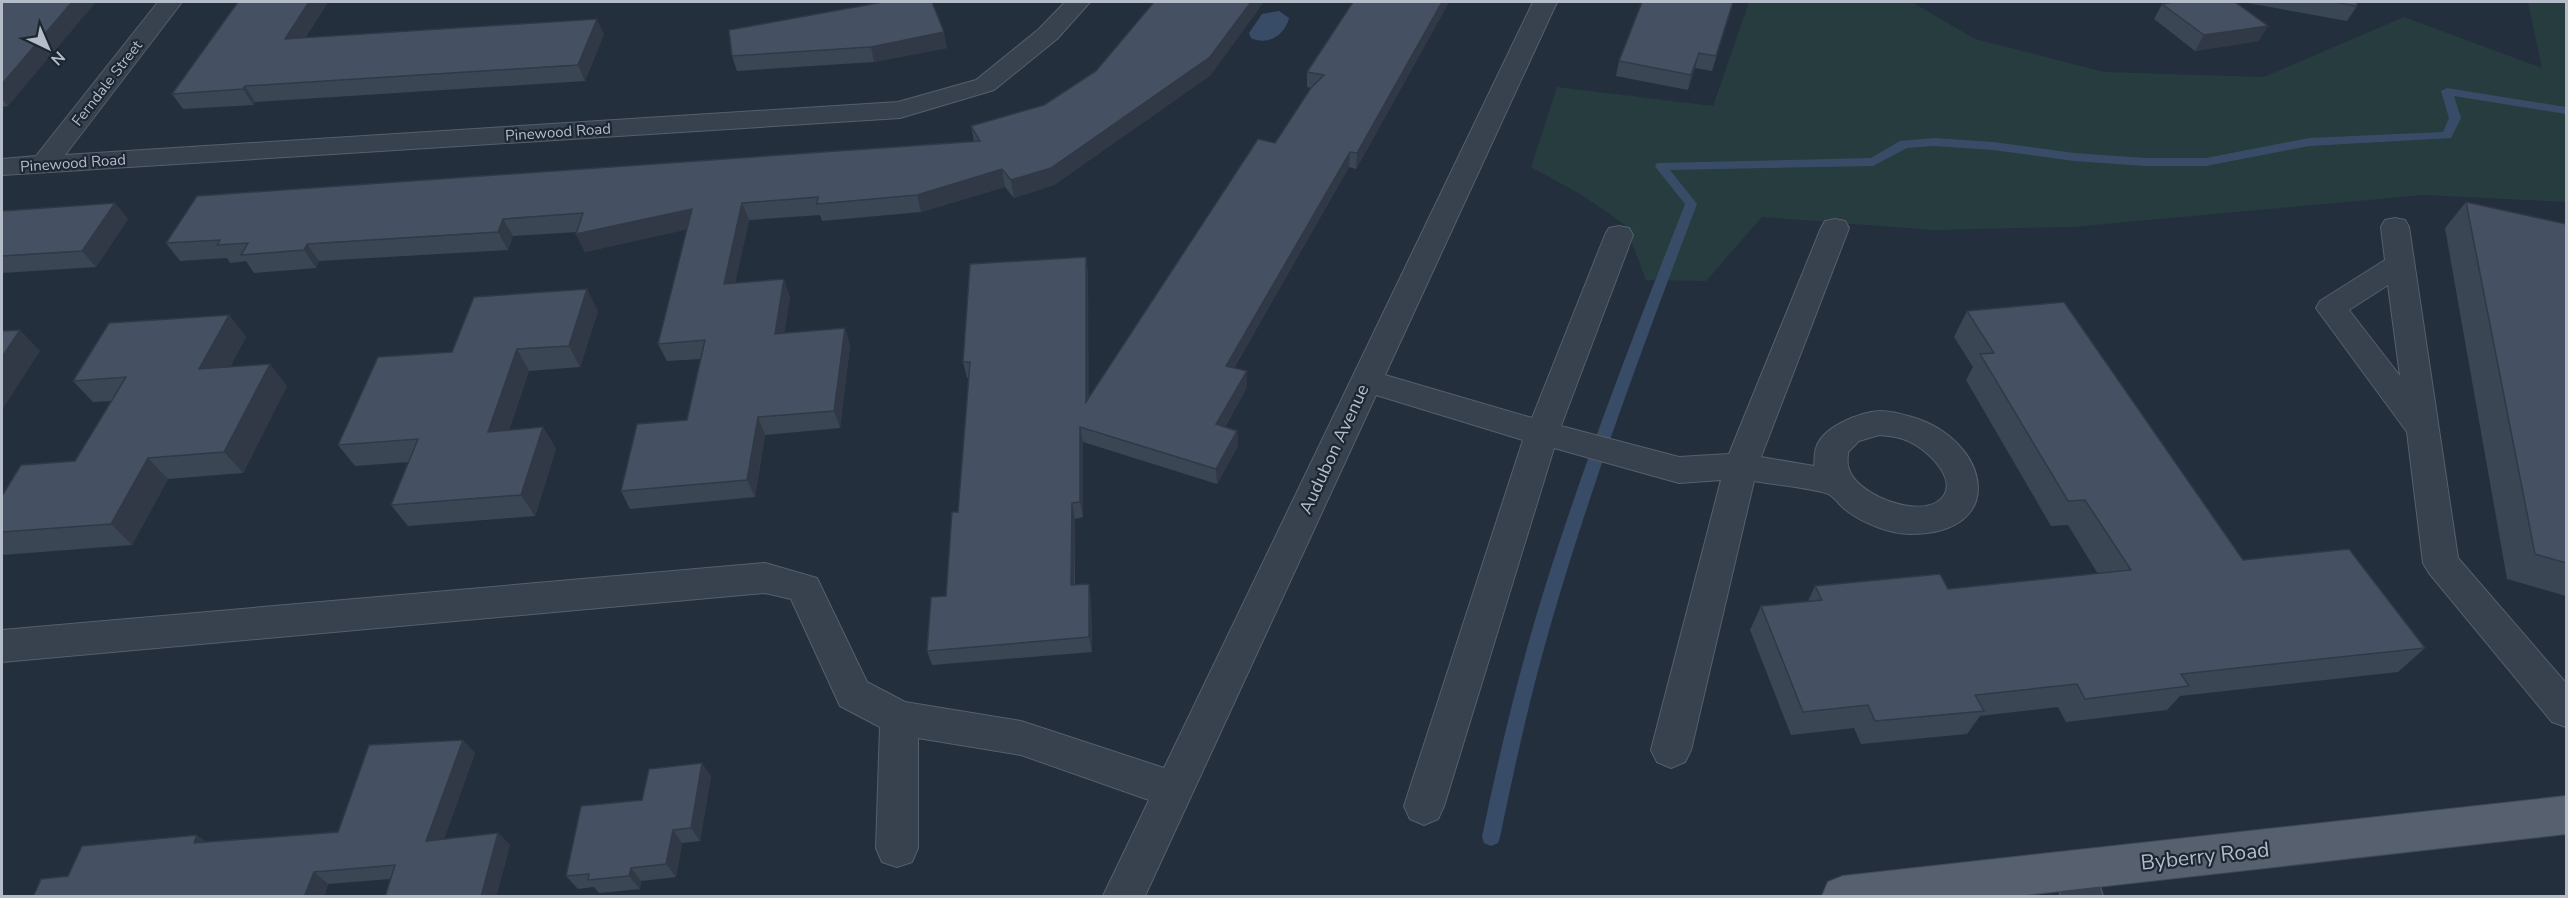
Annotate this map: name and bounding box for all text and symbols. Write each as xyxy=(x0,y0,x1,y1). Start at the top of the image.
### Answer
north arrow xyxy=(18,18,78,78)
street label: Ferndale Street xyxy=(67,35,147,130)
text: N xyxy=(46,46,70,70)
street label: Pinewood Road xyxy=(504,118,612,146)
street label: Pinewood Road xyxy=(19,149,127,177)
street label: Audubon Avenue xyxy=(1293,380,1375,518)
street label: Byberry Road xyxy=(2139,835,2271,877)

